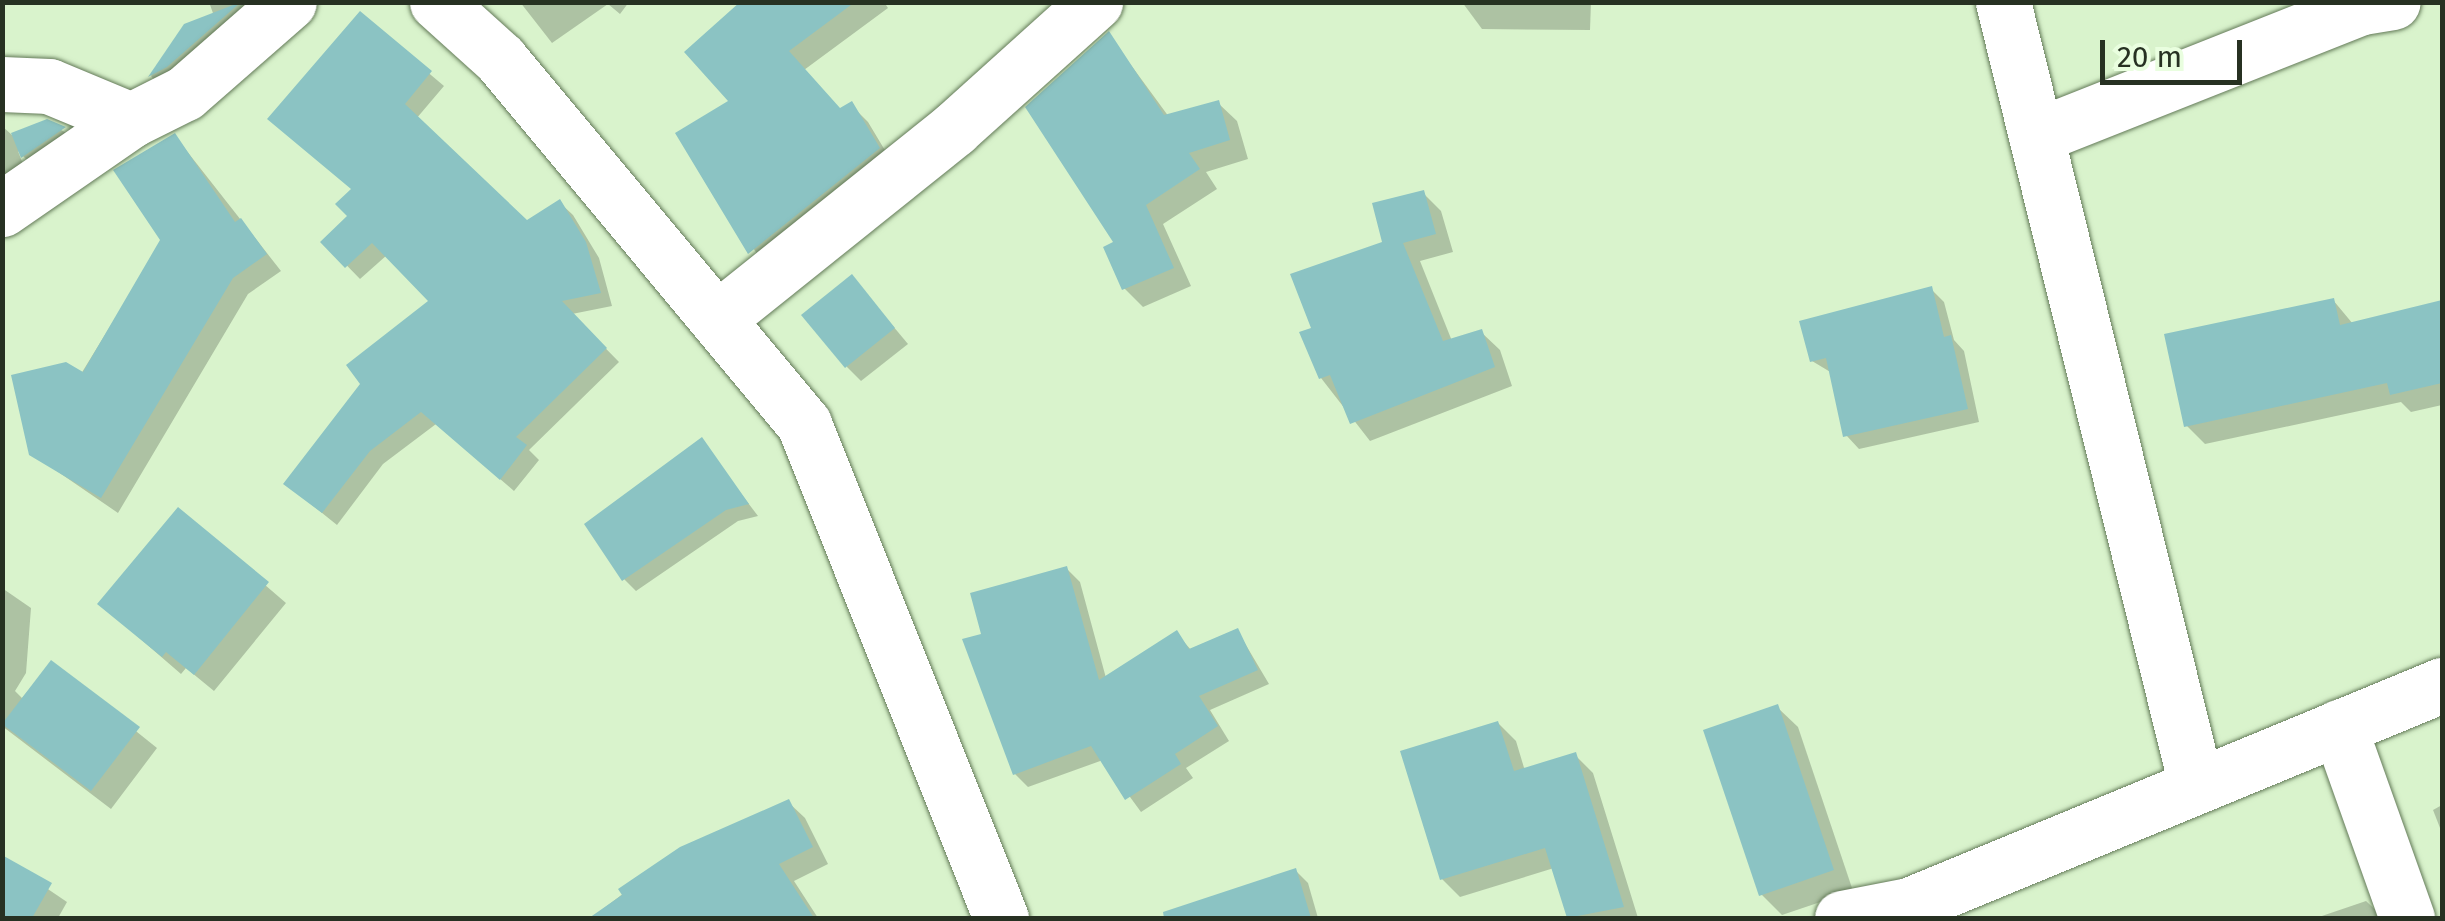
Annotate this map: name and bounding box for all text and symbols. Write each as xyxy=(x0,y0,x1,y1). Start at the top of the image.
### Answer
scale bar xyxy=(2105,20,2248,82)
text: 20 m xyxy=(2117,39,2182,75)

